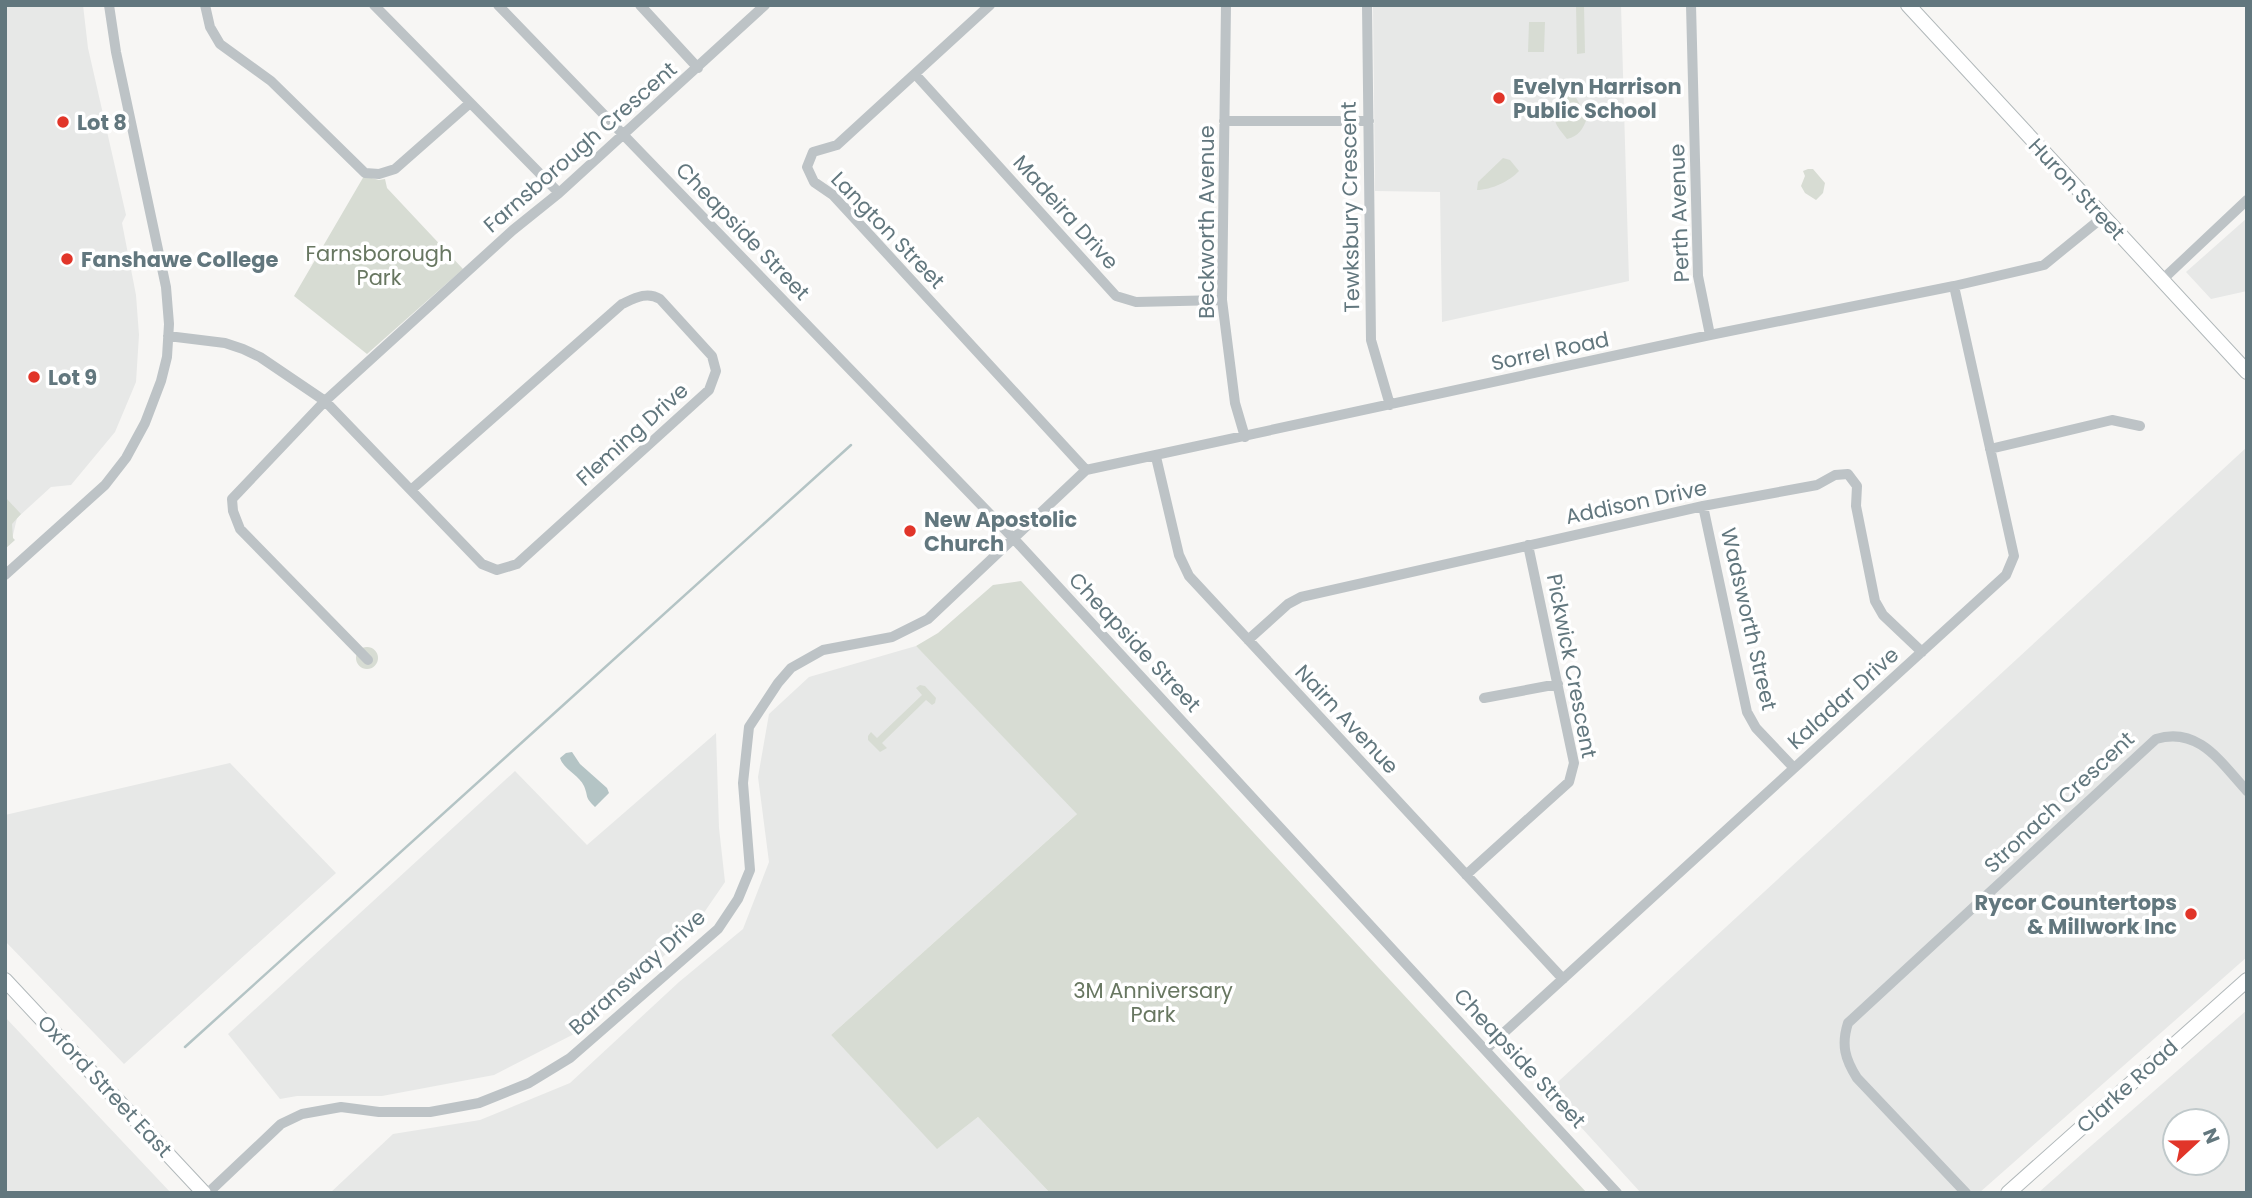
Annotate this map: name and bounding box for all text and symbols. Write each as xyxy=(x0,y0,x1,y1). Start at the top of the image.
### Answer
street label: Farnsborough Crescent xyxy=(477,55,683,239)
place label: Evelyn Harrison Public School xyxy=(1513,72,1682,125)
marker: Evelyn Harrison Public School xyxy=(1491,90,1507,106)
street label: Tewksbury Crescent xyxy=(1334,101,1366,313)
place label: Lot 8 xyxy=(77,108,127,137)
marker: Lot 8 xyxy=(55,114,71,130)
street label: Beckworth Avenue xyxy=(1192,125,1221,319)
street label: Huron Street xyxy=(2022,132,2132,246)
street label: Perth Avenue xyxy=(1662,143,1696,283)
street label: Madeira Drive xyxy=(1007,148,1125,276)
street label: Cheapside Street xyxy=(670,156,816,306)
street label: Langton Street xyxy=(825,165,951,295)
park label: Farnsborough Park xyxy=(306,239,453,292)
place label: Fanshawe College xyxy=(81,245,279,274)
marker: Fanshawe College xyxy=(59,251,75,267)
street label: Sorrel Road xyxy=(1488,324,1612,378)
place label: Lot 9 xyxy=(48,363,97,392)
marker: Lot 9 xyxy=(26,369,42,385)
street label: Fleming Drive xyxy=(570,376,694,492)
street label: Addison Drive xyxy=(1563,473,1709,531)
place label: New Apostolic Church xyxy=(924,505,1077,558)
marker: New Apostolic Church xyxy=(902,523,918,539)
street label: Wadsworth Street xyxy=(1714,525,1784,713)
street label: Cheapside Street xyxy=(1062,566,1208,718)
street label: Pickwick Crescent xyxy=(1540,571,1604,761)
street label: Kaladar Drive xyxy=(1781,640,1905,756)
street label: Nairn Avenue xyxy=(1289,658,1405,780)
street label: Stronach Crescent xyxy=(1978,725,2140,879)
place label: Rycor Countertops & Millwork Inc xyxy=(1974,888,2177,941)
street label: Baransway Drive xyxy=(562,903,712,1041)
marker: Rycor Countertops & Millwork Inc xyxy=(2183,906,2199,922)
park label: 3M Anniversary Park xyxy=(1073,976,1233,1029)
street label: Cheapside Street xyxy=(1447,982,1593,1134)
street label: Oxford Street East xyxy=(31,1008,179,1164)
street label: Clarke Road xyxy=(2070,1033,2184,1139)
north arrow xyxy=(2161,1107,2231,1177)
text: N xyxy=(2196,1124,2226,1148)

